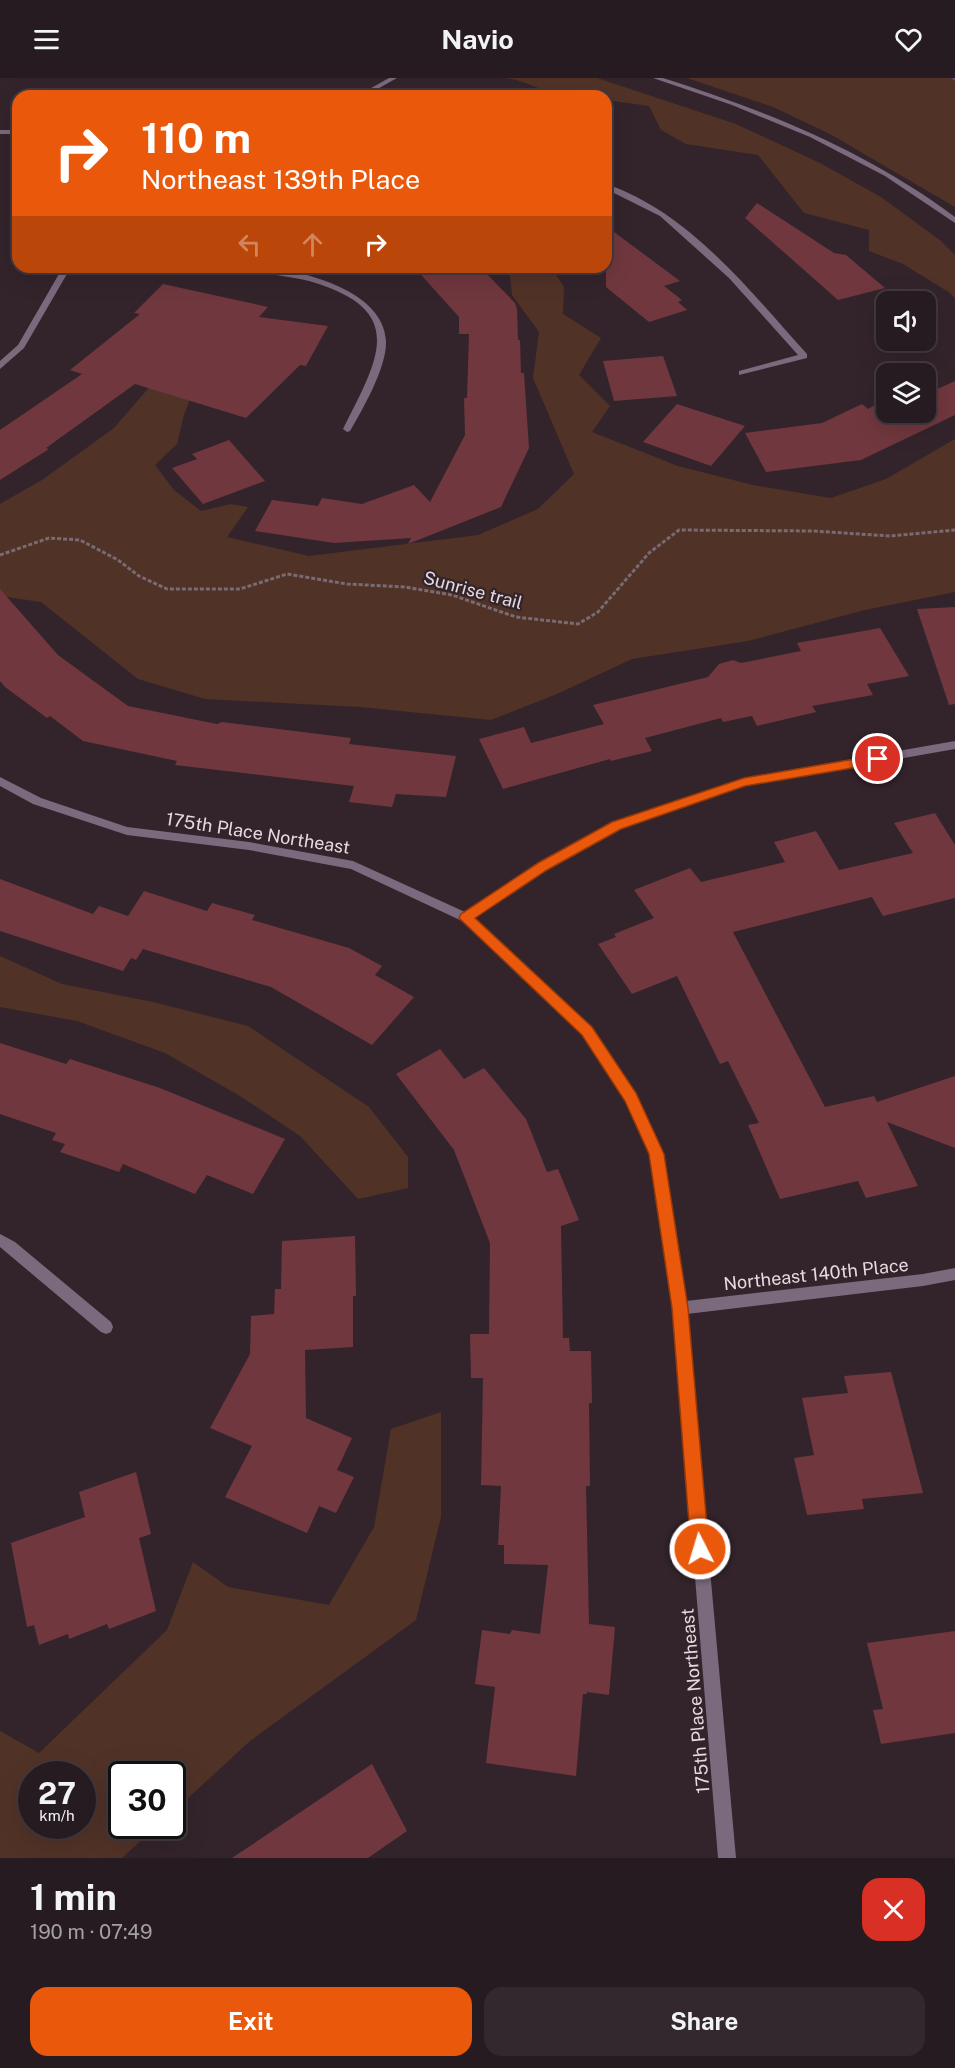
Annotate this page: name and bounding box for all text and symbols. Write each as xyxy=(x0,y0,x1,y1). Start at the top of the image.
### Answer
icon: menu xyxy=(30,23,63,56)
text: Navio xyxy=(441,23,514,55)
icon: heart xyxy=(892,23,925,56)
text: 110 m xyxy=(141,113,251,162)
icon: right xyxy=(42,114,120,192)
text: Northeast 139th Place xyxy=(141,163,420,195)
icon: left xyxy=(233,228,266,261)
icon: ahead xyxy=(296,228,329,261)
icon: right xyxy=(359,228,392,261)
map controls xyxy=(876,291,936,423)
button: sound xyxy=(876,291,936,351)
button: layers xyxy=(876,363,936,423)
street label: Sunrise trail xyxy=(421,567,525,613)
pin xyxy=(852,733,903,784)
icon: arrive xyxy=(861,742,894,775)
street label: 175th Place Northeast xyxy=(165,808,351,858)
street label: Northeast 140th Place xyxy=(722,1254,910,1294)
position arrow xyxy=(668,1517,732,1581)
street label: 175th Place Northeast xyxy=(676,1607,714,1795)
speed limit sign: 30 xyxy=(108,1761,186,1839)
text: 27 xyxy=(38,1775,76,1811)
text: km/h xyxy=(39,1807,75,1824)
text: 1 min xyxy=(30,1876,117,1918)
button: close xyxy=(862,1878,925,1941)
text: 190 m · 07:49 xyxy=(30,1920,152,1944)
button: Exit xyxy=(30,1987,472,2056)
button: Share xyxy=(484,1987,925,2056)

